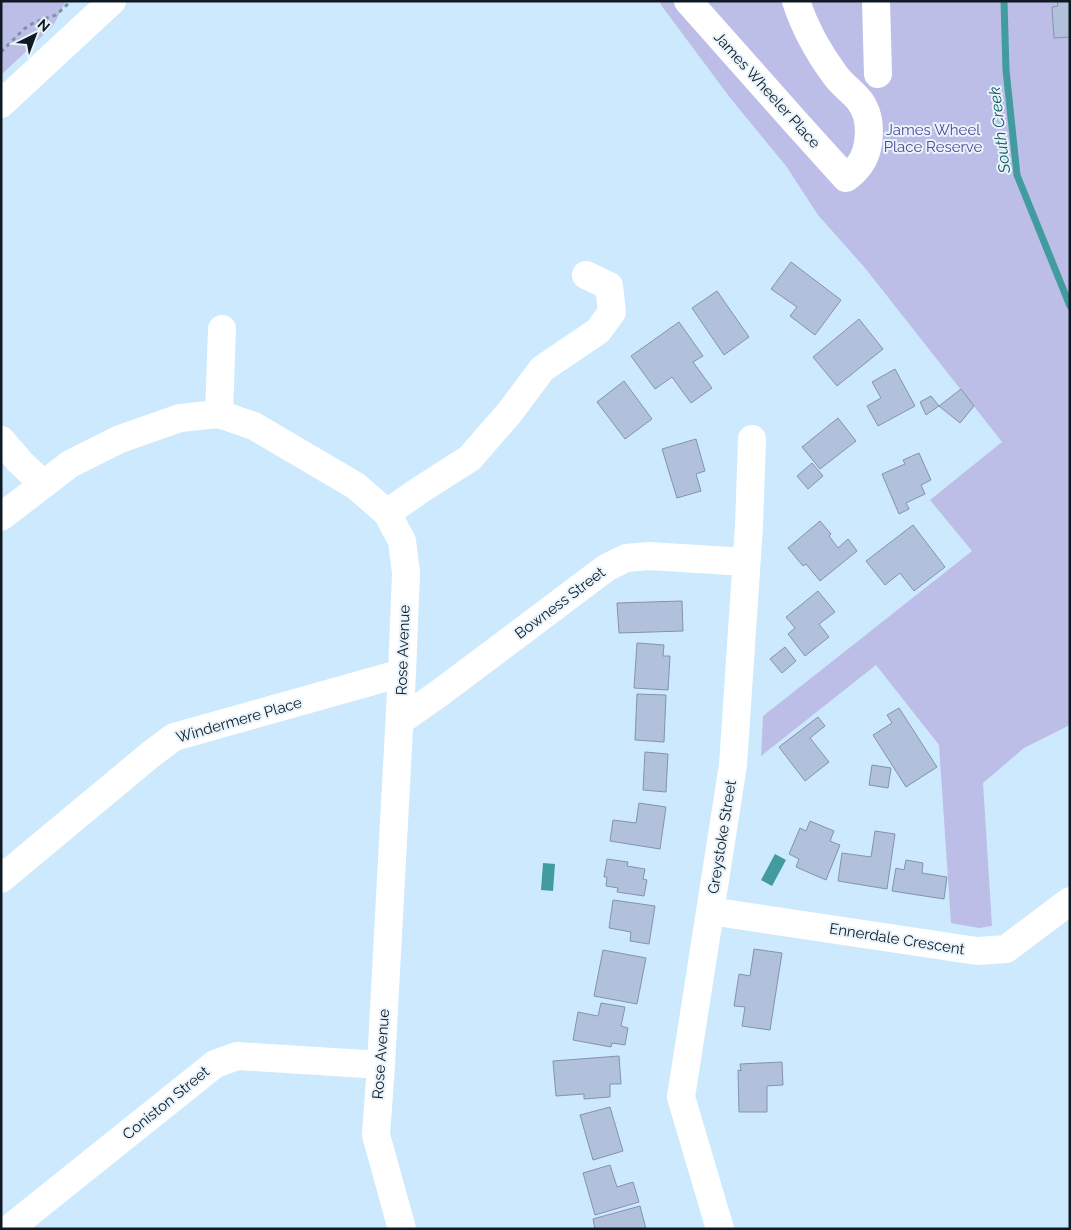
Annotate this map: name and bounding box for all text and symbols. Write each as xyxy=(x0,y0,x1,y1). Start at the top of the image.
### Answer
north arrow xyxy=(10,10,60,60)
text: N xyxy=(34,16,53,35)
street label: James Wheeler Place xyxy=(710,28,824,152)
water label: South Creek xyxy=(985,85,1014,175)
park label: James Wheel Place Reserve xyxy=(884,121,982,156)
street label: Bowness Street xyxy=(511,563,609,643)
street label: Rose Avenue xyxy=(392,604,414,696)
street label: Windermere Place xyxy=(174,693,304,747)
street label: Greystoke Street xyxy=(704,779,740,895)
street label: Ennerdale Crescent xyxy=(828,919,966,959)
street label: Rose Avenue xyxy=(369,1008,393,1100)
street label: Coniston Street xyxy=(119,1063,213,1143)

